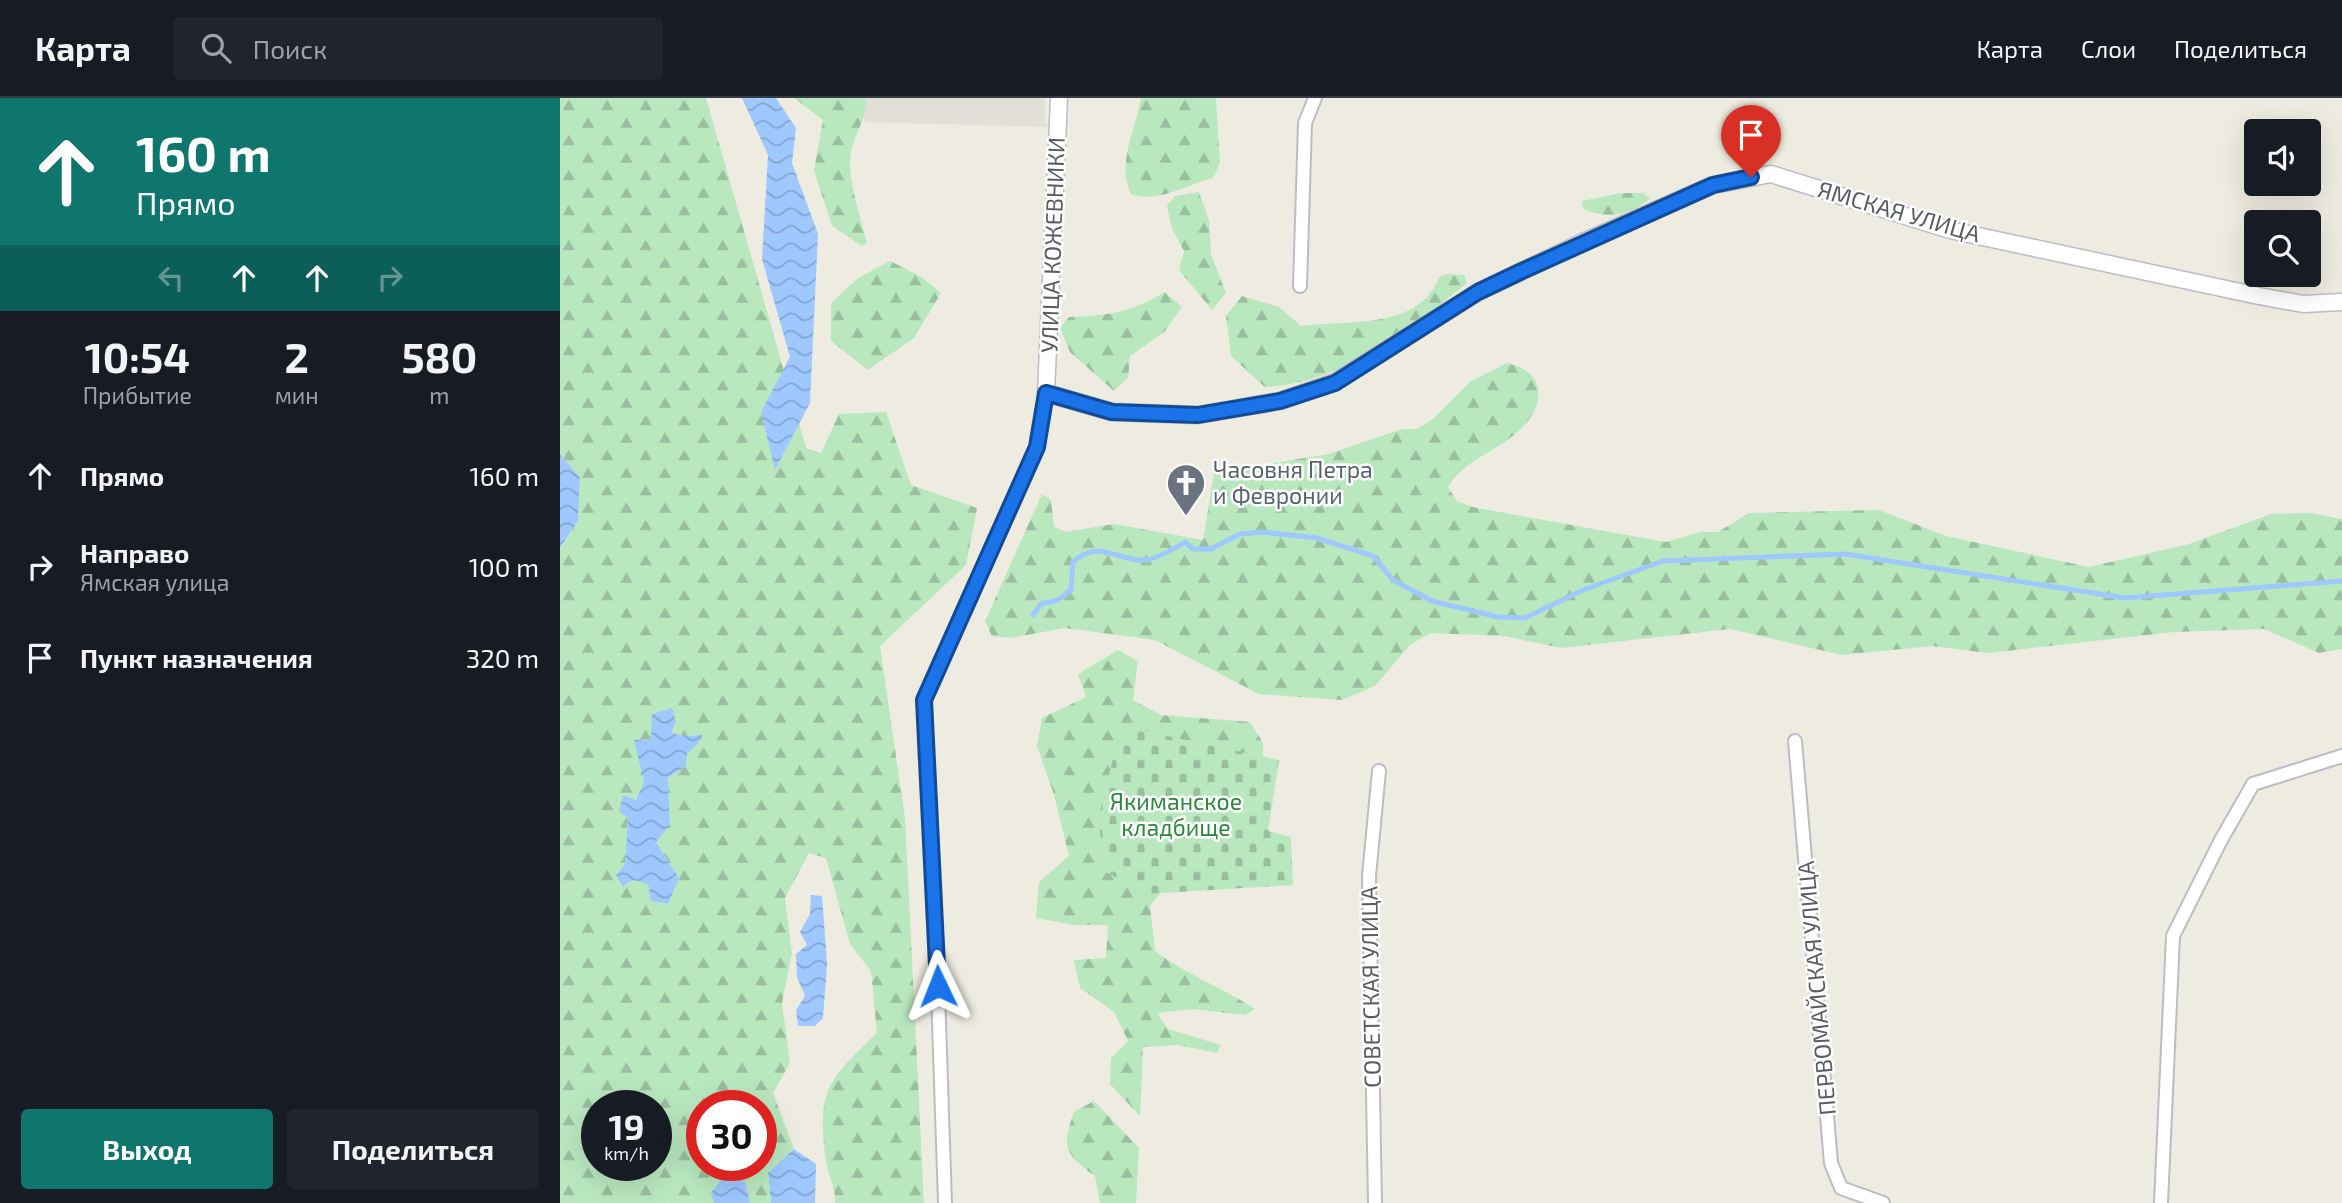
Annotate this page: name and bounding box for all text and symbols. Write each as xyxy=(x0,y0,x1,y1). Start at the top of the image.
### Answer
search box xyxy=(173,17,663,80)
text: Карта xyxy=(35,28,131,68)
icon: search xyxy=(197,29,235,67)
text: Поиск xyxy=(253,33,327,64)
text: Карта xyxy=(1976,34,2043,63)
text: Слои xyxy=(2081,34,2136,63)
text: Поделиться xyxy=(2174,34,2307,63)
pin xyxy=(1721,105,1781,177)
icon: arrive xyxy=(1732,116,1770,154)
map controls xyxy=(2244,119,2321,287)
button: sound xyxy=(2244,119,2321,196)
text: 160 m xyxy=(136,123,271,182)
icon: ahead xyxy=(21,126,112,217)
street label: УЛИЦА КОЖЕВНИКИ xyxy=(1034,137,1070,353)
street label: ЯМСКАЯ УЛИЦА xyxy=(1815,174,1984,248)
text: Прямо xyxy=(136,183,236,221)
button: search xyxy=(2244,210,2321,287)
icon: left xyxy=(152,259,190,297)
icon: ahead xyxy=(225,259,263,297)
icon: ahead xyxy=(298,259,336,297)
icon: right xyxy=(371,259,409,297)
text: 10:54 xyxy=(85,331,190,381)
text: 2 xyxy=(285,331,309,381)
text: 580 xyxy=(401,331,477,381)
text: Прибытие xyxy=(83,381,192,409)
text: мин xyxy=(275,381,319,409)
text: m xyxy=(429,381,449,409)
place label: Часовня Петра и Февронии xyxy=(1213,455,1373,509)
icon: ahead xyxy=(21,457,59,495)
text: Прямо xyxy=(80,460,164,491)
text: 160 m xyxy=(470,460,539,491)
church icon: Часовня Петра и Февронии xyxy=(1165,462,1207,517)
text: Направо xyxy=(80,537,189,568)
icon: right xyxy=(21,548,59,586)
text: 100 m xyxy=(469,551,539,582)
text: Ямская улица xyxy=(80,568,229,596)
icon: arrive xyxy=(21,639,59,677)
text: Пункт назначения xyxy=(80,642,313,673)
text: 320 m xyxy=(466,642,539,673)
park label: Якиманское кладбище xyxy=(1110,787,1242,841)
street label: ПЕРВОМАЙСКАЯ УЛИЦА xyxy=(1791,859,1841,1116)
street label: СОВЕТСКАЯ УЛИЦА xyxy=(1354,885,1386,1088)
position arrow xyxy=(901,949,975,1023)
speed limit sign: 30 xyxy=(686,1090,777,1181)
text: 19 xyxy=(609,1105,644,1147)
button: Выход xyxy=(21,1109,273,1189)
button: Поделиться xyxy=(287,1109,539,1189)
text: km/h xyxy=(604,1142,649,1164)

